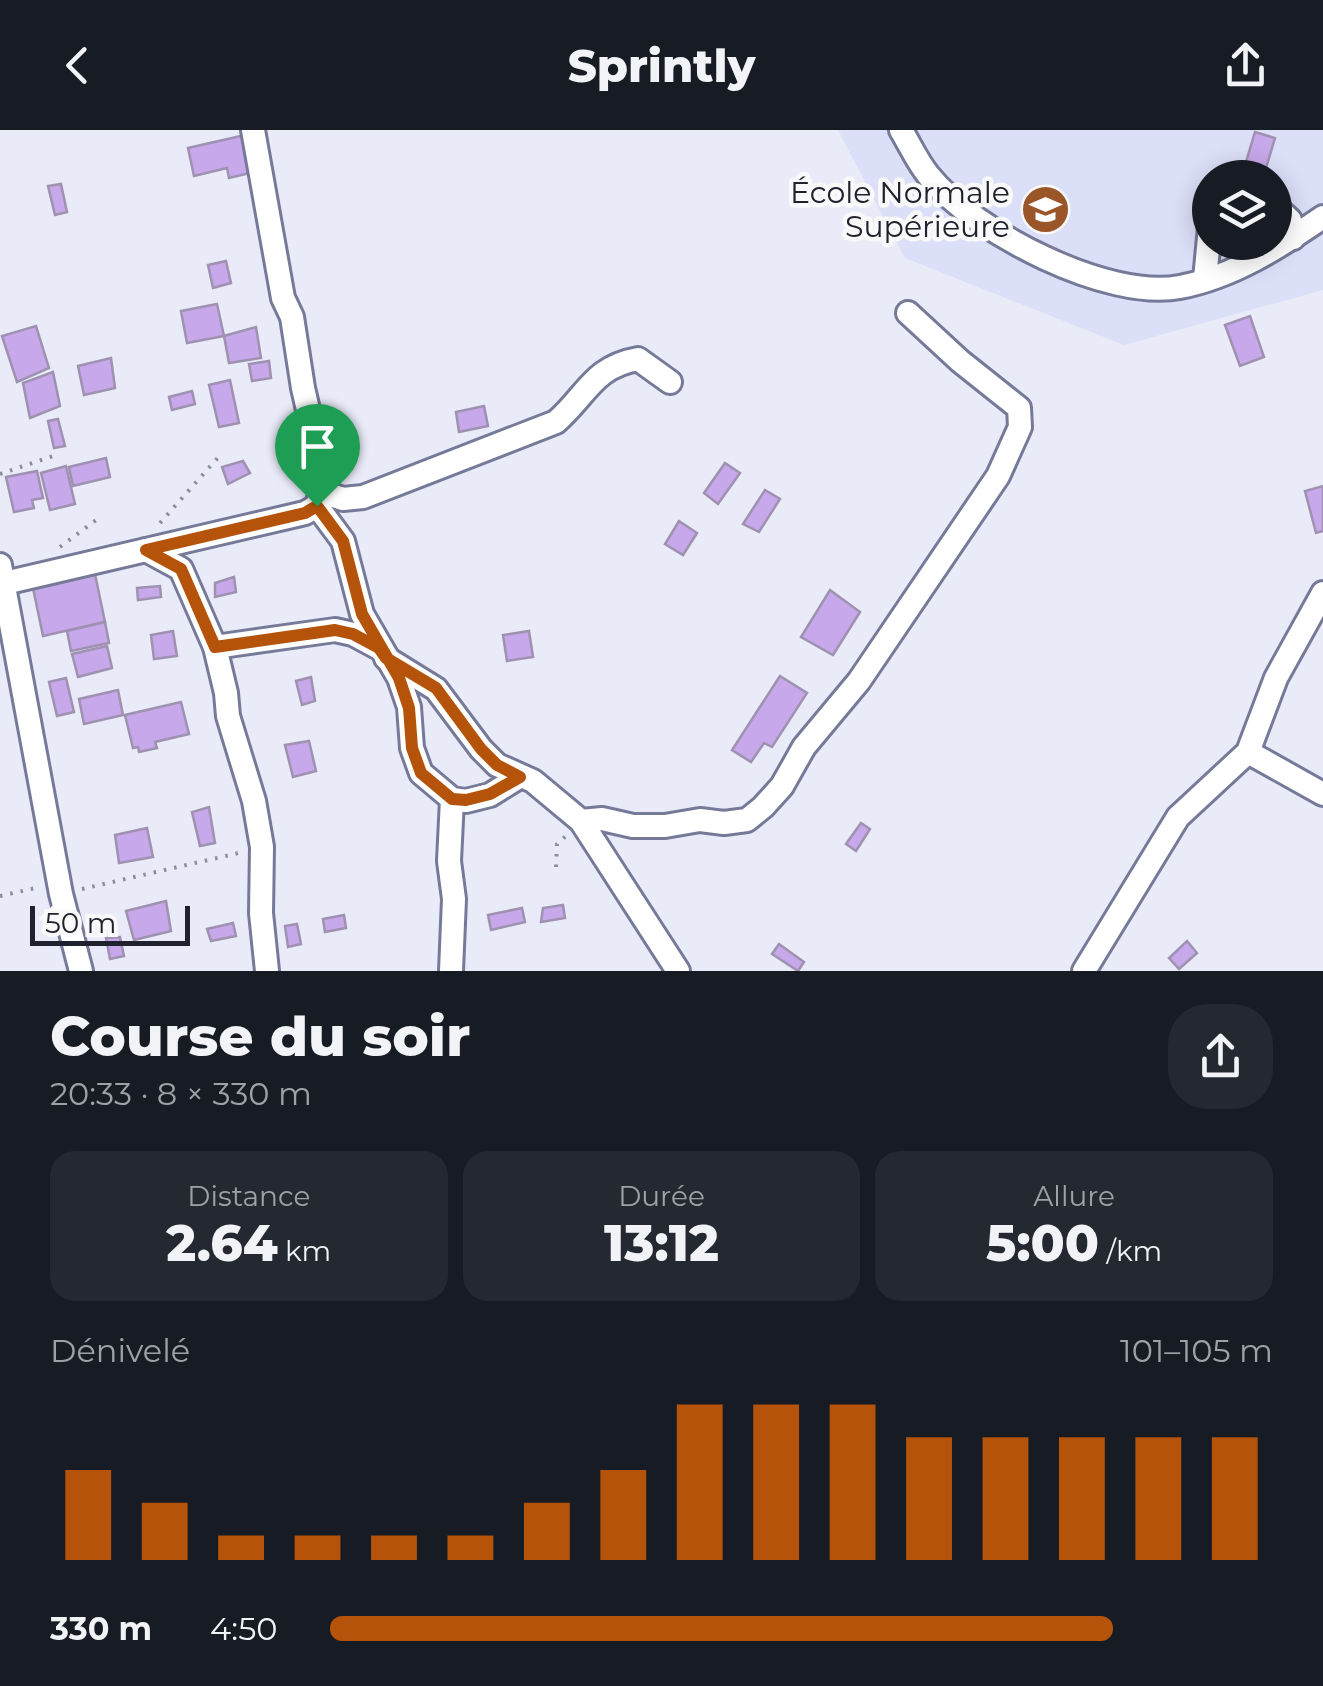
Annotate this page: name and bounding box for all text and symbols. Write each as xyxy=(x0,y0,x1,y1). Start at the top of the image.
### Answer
icon: back xyxy=(50,38,105,93)
text: Sprintly xyxy=(568,38,755,93)
icon: share xyxy=(1218,38,1273,93)
map controls xyxy=(1192,160,1292,260)
button: layers xyxy=(1192,160,1292,260)
place label: École Normale Supérieure xyxy=(790,174,1010,245)
school or university icon: École Normale Supérieure xyxy=(1019,184,1071,236)
pin xyxy=(275,404,360,507)
icon: arrive xyxy=(290,419,345,474)
scale bar xyxy=(30,901,190,946)
text: 50 m xyxy=(45,906,116,940)
text: Course du soir xyxy=(50,1003,470,1070)
button: share xyxy=(1168,1004,1273,1109)
text: 20:33 · 8 × 330 m xyxy=(50,1074,312,1113)
text: Distance xyxy=(187,1179,310,1213)
text: Durée xyxy=(618,1179,705,1213)
text: Allure xyxy=(1033,1179,1115,1213)
text: 2.64 xyxy=(166,1213,278,1274)
text: 13:12 xyxy=(604,1213,719,1274)
text: 5:00 xyxy=(986,1213,1099,1274)
text: km xyxy=(278,1234,331,1268)
text: /km xyxy=(1099,1234,1162,1268)
text: Dénivelé xyxy=(50,1331,190,1370)
text: 101–105 m xyxy=(1120,1331,1273,1370)
text: 330 m xyxy=(50,1609,152,1648)
text: 4:50 xyxy=(210,1609,277,1648)

